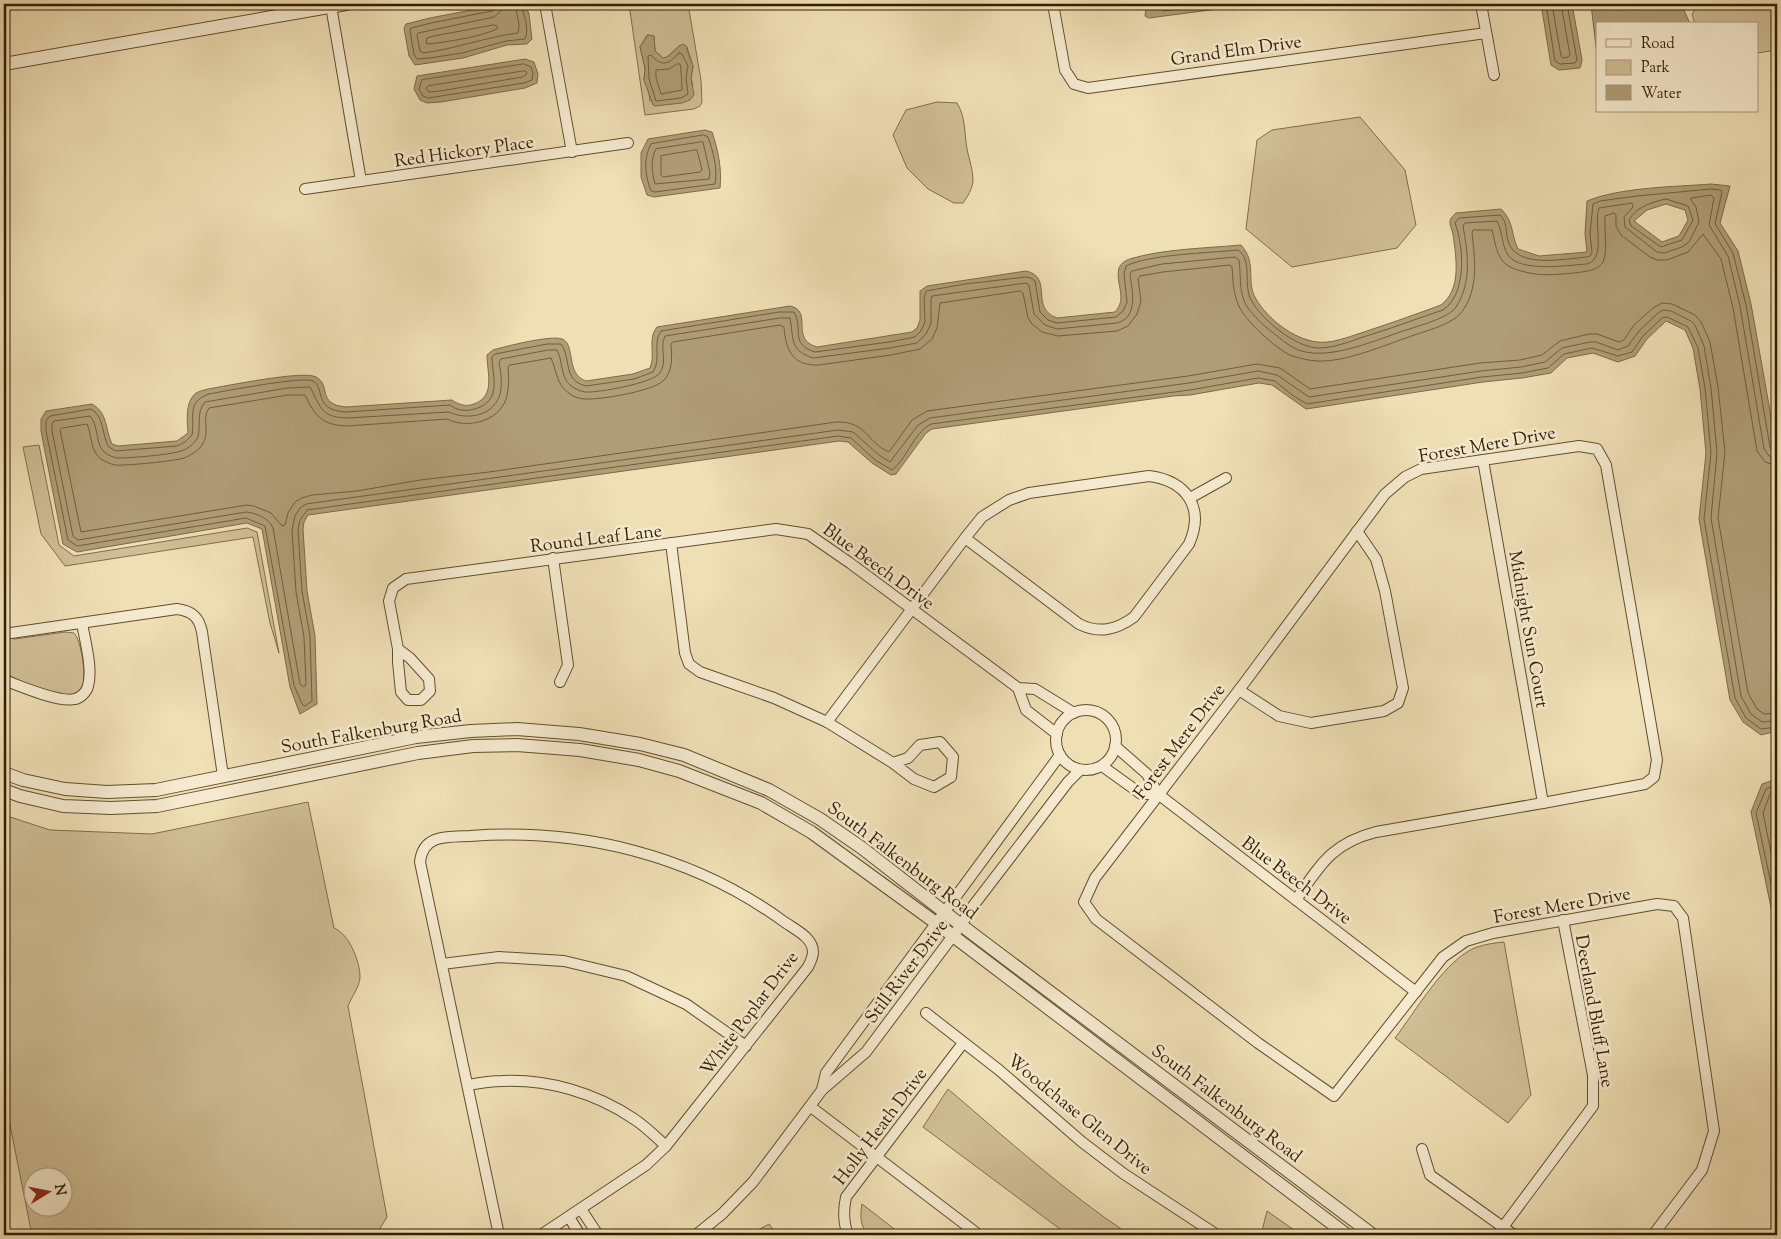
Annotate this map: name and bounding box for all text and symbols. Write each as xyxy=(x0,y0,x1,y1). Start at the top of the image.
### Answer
legend xyxy=(1596,22,1758,112)
street label: Grand Elm Drive xyxy=(1169,30,1304,74)
text: Road xyxy=(1641,34,1675,55)
text: Park xyxy=(1641,58,1670,79)
text: Water xyxy=(1641,84,1682,105)
street label: Red Hickory Place xyxy=(393,130,536,176)
street label: Forest Mere Drive xyxy=(1417,421,1558,471)
street label: Blue Beech Drive xyxy=(817,518,939,617)
street label: Round Leaf Lane xyxy=(529,519,664,561)
street label: Midnight Sun Court xyxy=(1500,549,1554,710)
street label: Forest Mere Drive xyxy=(1128,679,1233,805)
street label: South Falkenburg Road xyxy=(279,704,464,762)
street label: South Falkenburg Road xyxy=(821,796,983,927)
street label: Blue Beech Drive xyxy=(1235,831,1357,932)
street label: Forest Mere Drive xyxy=(1492,882,1633,932)
street label: Still River Drive xyxy=(860,914,956,1030)
street label: Deerland Bluff Lane xyxy=(1567,933,1619,1090)
street label: White Poplar Drive xyxy=(695,947,806,1082)
street label: South Falkenburg Road xyxy=(1145,1039,1307,1170)
street label: Woodchase Glen Drive xyxy=(1001,1049,1157,1182)
street label: Holly Heath Drive xyxy=(829,1063,934,1191)
north arrow xyxy=(22,1166,72,1216)
text: N xyxy=(48,1183,70,1197)

